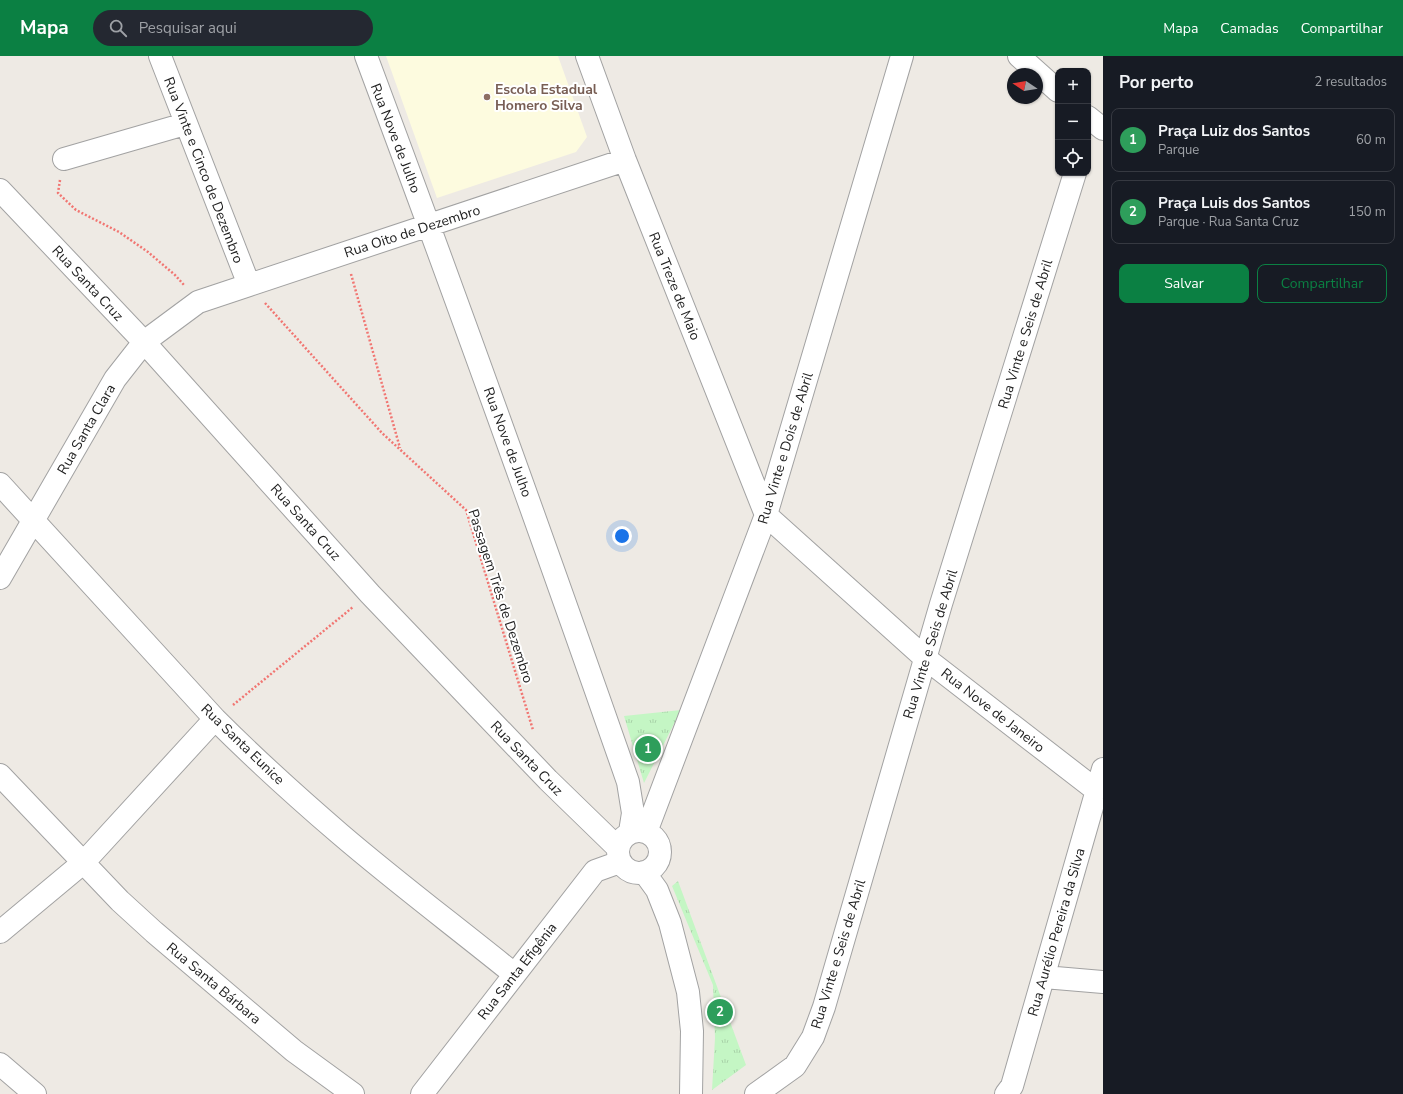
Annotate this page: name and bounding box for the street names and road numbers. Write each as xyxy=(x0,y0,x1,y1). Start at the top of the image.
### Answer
street label: Rua Vinte e Cinco de Dezembro xyxy=(159,74,248,266)
street label: Rua Nove de Julho xyxy=(366,81,425,196)
street label: Rua Oito de Dezembro xyxy=(342,200,483,262)
street label: Rua Treze de Maio xyxy=(644,229,705,343)
street label: Rua Santa Cruz xyxy=(48,241,128,326)
street label: Rua Vinte e Seis de Abril xyxy=(994,256,1058,411)
street label: Rua Vinte e Dois de Abril xyxy=(753,369,818,526)
street label: Rua Santa Clara xyxy=(53,381,120,478)
street label: Rua Nove de Julho xyxy=(479,384,536,500)
street label: Rua Santa Cruz xyxy=(266,480,345,565)
street label: Passagem Três de Dezembro xyxy=(463,507,538,686)
street label: Rua Vinte e Seis de Abril xyxy=(899,566,963,721)
street label: Rua Nove de Janeiro xyxy=(937,664,1049,757)
street label: Rua Santa Eunice xyxy=(197,700,289,789)
street label: Rua Santa Cruz xyxy=(486,717,567,800)
street label: Rua Aurélio Pereira da Silva xyxy=(1023,846,1090,1019)
street label: Rua Vinte e Seis de Abril xyxy=(807,876,871,1031)
street label: Rua Santa Efigênia xyxy=(473,919,561,1024)
street label: Rua Santa Bárbara xyxy=(162,938,265,1029)

